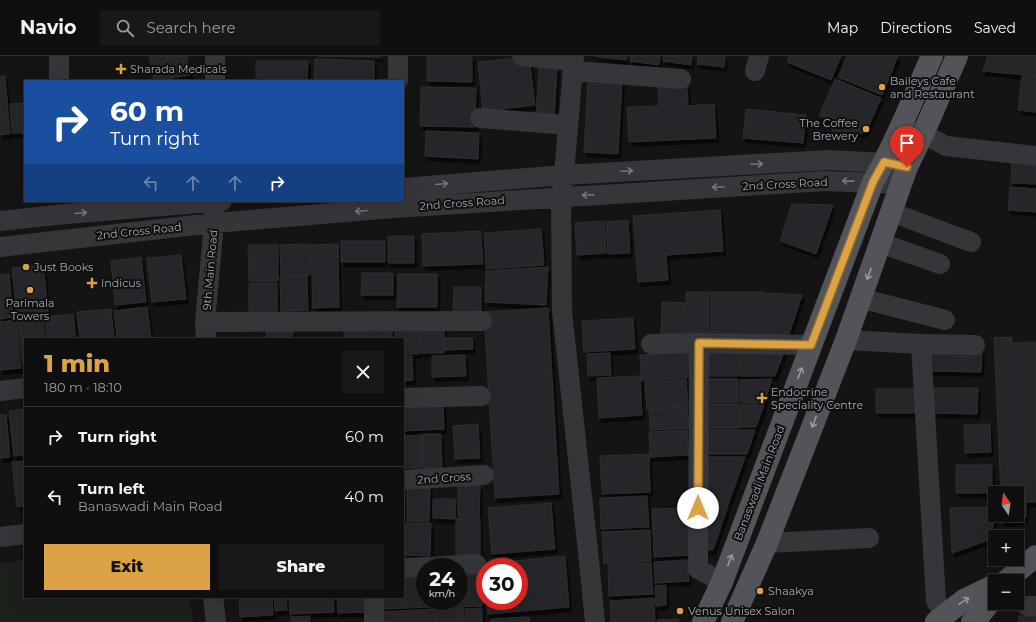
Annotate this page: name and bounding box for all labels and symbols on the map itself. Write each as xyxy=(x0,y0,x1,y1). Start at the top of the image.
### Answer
place label: Sharada Medicals xyxy=(130,62,227,76)
marker: Sharada Medicals xyxy=(115,63,127,75)
place label: Baileys Cafe and Restaurant xyxy=(890,74,975,101)
marker: Baileys Cafe and Restaurant xyxy=(877,82,887,92)
place label: The Coffee Brewery xyxy=(800,116,858,143)
marker: The Coffee Brewery xyxy=(861,124,871,134)
pin xyxy=(890,126,924,167)
one-way arrow xyxy=(750,160,763,168)
one-way arrow xyxy=(620,168,633,175)
street label: 2nd Cross Road xyxy=(742,175,828,193)
one-way arrow xyxy=(842,178,855,185)
one-way arrow xyxy=(435,181,448,188)
one-way arrow xyxy=(712,184,725,191)
one-way arrow xyxy=(582,191,595,199)
street label: 2nd Cross Road xyxy=(419,193,505,213)
one-way arrow xyxy=(355,207,368,214)
one-way arrow xyxy=(74,209,87,216)
street label: 2nd Cross Road xyxy=(96,220,182,242)
street label: 9th Main Road xyxy=(200,229,220,311)
place label: Just Books xyxy=(33,260,94,274)
marker: Just Books xyxy=(21,262,31,272)
one-way arrow xyxy=(864,267,872,279)
place label: Indicus xyxy=(101,276,142,290)
marker: Indicus xyxy=(86,277,98,289)
marker: Parimala Towers xyxy=(25,285,35,295)
place label: Parimala Towers xyxy=(5,296,55,323)
one-way arrow xyxy=(797,368,805,380)
place label: Endocrine Speciality Centre xyxy=(771,385,864,412)
marker: Endocrine Speciality Centre xyxy=(756,392,768,404)
one-way arrow xyxy=(809,415,817,427)
street label: Banaswadi Main Road xyxy=(731,423,787,543)
street label: 2nd Cross xyxy=(417,469,472,487)
north arrow xyxy=(988,486,1024,522)
position arrow xyxy=(677,487,719,529)
one-way arrow xyxy=(726,555,734,567)
speed limit sign: 30 xyxy=(476,558,528,610)
place label: Shaakya xyxy=(768,584,814,598)
marker: Shaakya xyxy=(755,586,765,596)
one-way arrow xyxy=(958,596,970,604)
place label: Venus Unisex Salon xyxy=(688,604,795,618)
marker: Venus Unisex Salon xyxy=(675,606,685,616)

